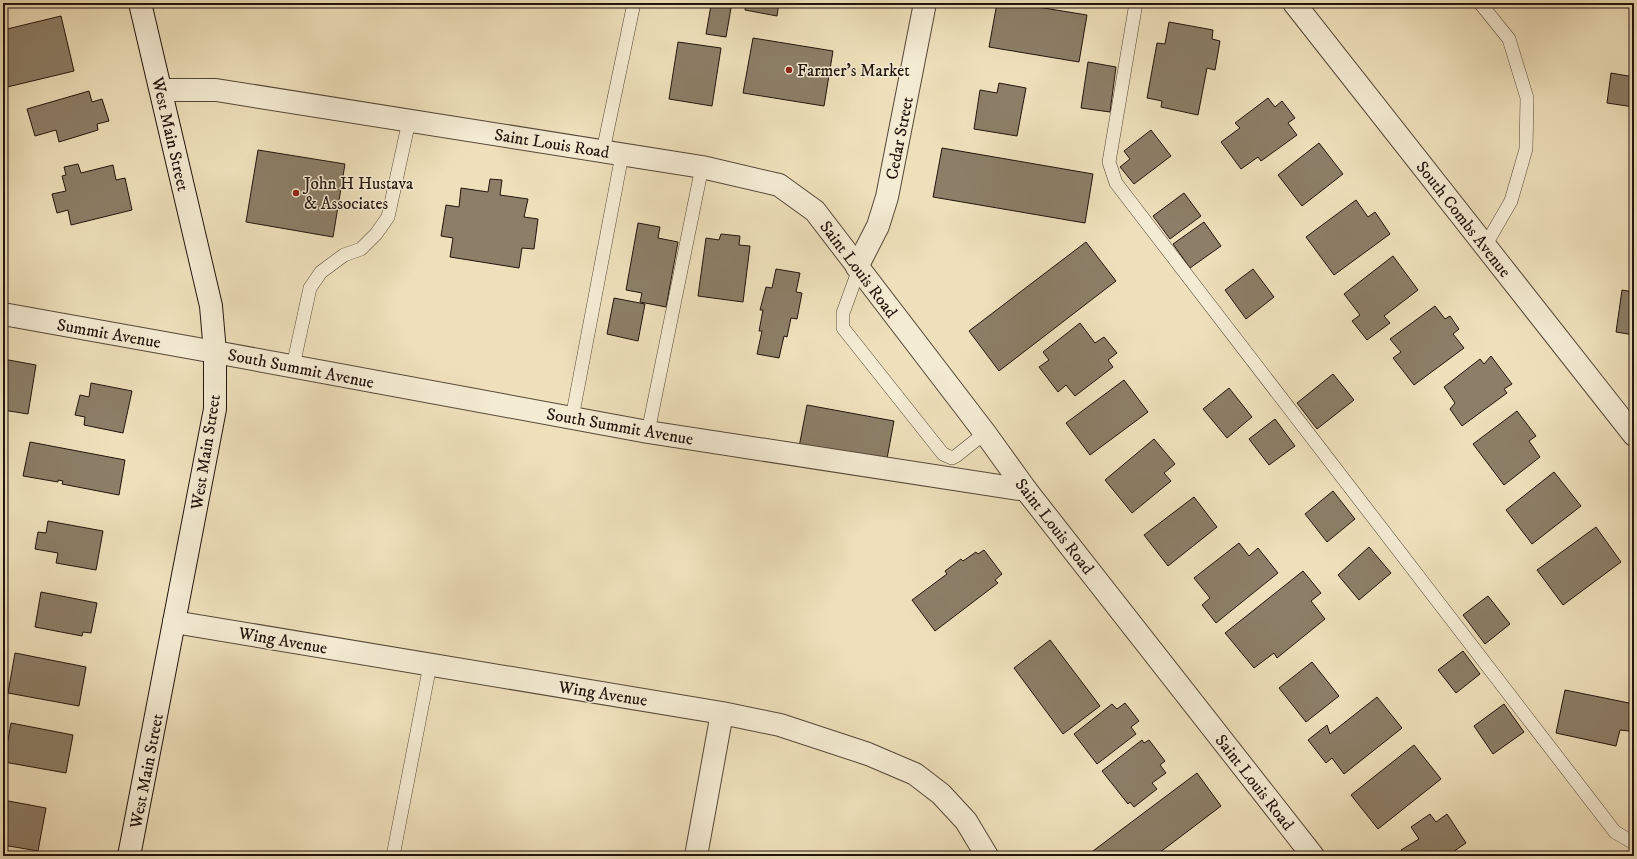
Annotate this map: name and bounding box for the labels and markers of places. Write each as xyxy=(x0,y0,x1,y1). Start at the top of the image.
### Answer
place label: Farmer's Market xyxy=(797,60,910,82)
marker: Farmer's Market xyxy=(784,65,794,75)
place label: John H Hustava & Associates xyxy=(302,173,414,215)
marker: John H Hustava & Associates xyxy=(291,188,301,198)

